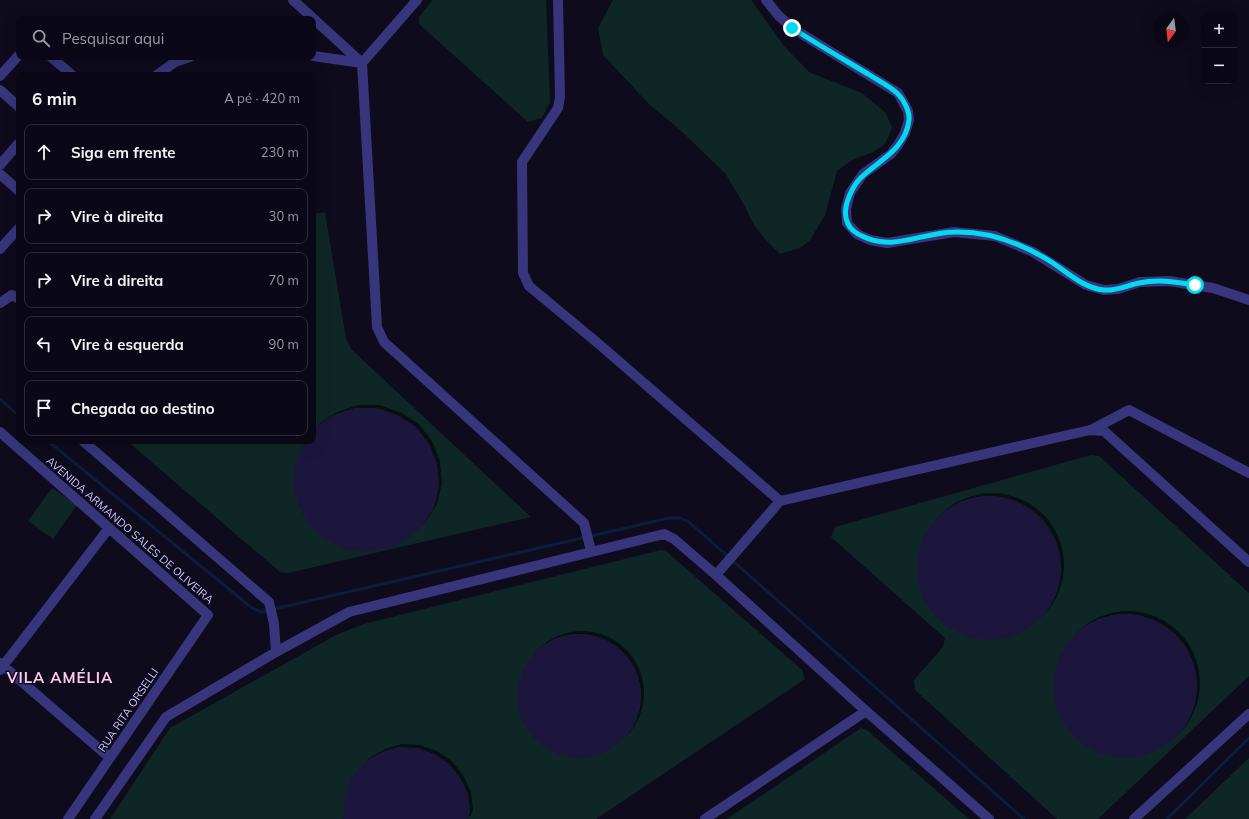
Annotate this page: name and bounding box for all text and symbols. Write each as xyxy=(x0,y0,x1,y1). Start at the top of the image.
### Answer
north arrow xyxy=(1153,12,1189,48)
map controls xyxy=(1201,12,1237,84)
button: + xyxy=(1201,12,1237,48)
search box xyxy=(16,16,316,60)
route end xyxy=(783,19,801,37)
icon: search xyxy=(30,27,52,49)
text: Pesquisar aqui xyxy=(62,29,164,48)
button: − xyxy=(1201,48,1237,84)
text: 6 min xyxy=(32,88,77,109)
text: A pé · 420 m xyxy=(224,90,300,106)
icon: ahead xyxy=(33,141,55,163)
text: Siga em frente xyxy=(71,143,176,162)
text: 230 m xyxy=(261,144,299,160)
icon: right xyxy=(33,205,55,227)
text: Vire à direita xyxy=(71,207,163,226)
text: 30 m xyxy=(269,208,299,224)
icon: right xyxy=(33,269,55,291)
text: Vire à direita xyxy=(71,271,163,290)
text: 70 m xyxy=(269,272,299,288)
route start xyxy=(1186,276,1204,294)
icon: left xyxy=(33,333,55,355)
text: Vire à esquerda xyxy=(71,335,184,354)
text: 90 m xyxy=(269,336,299,352)
icon: arrive xyxy=(33,397,55,419)
text: Chegada ao destino xyxy=(71,399,215,418)
street label: AVENIDA ARMANDO SALES DE OLIVEIRA xyxy=(43,453,217,607)
street label: RUA RITA ORSELLI xyxy=(95,665,161,755)
district label: VILA AMÉLIA xyxy=(6,668,113,687)

